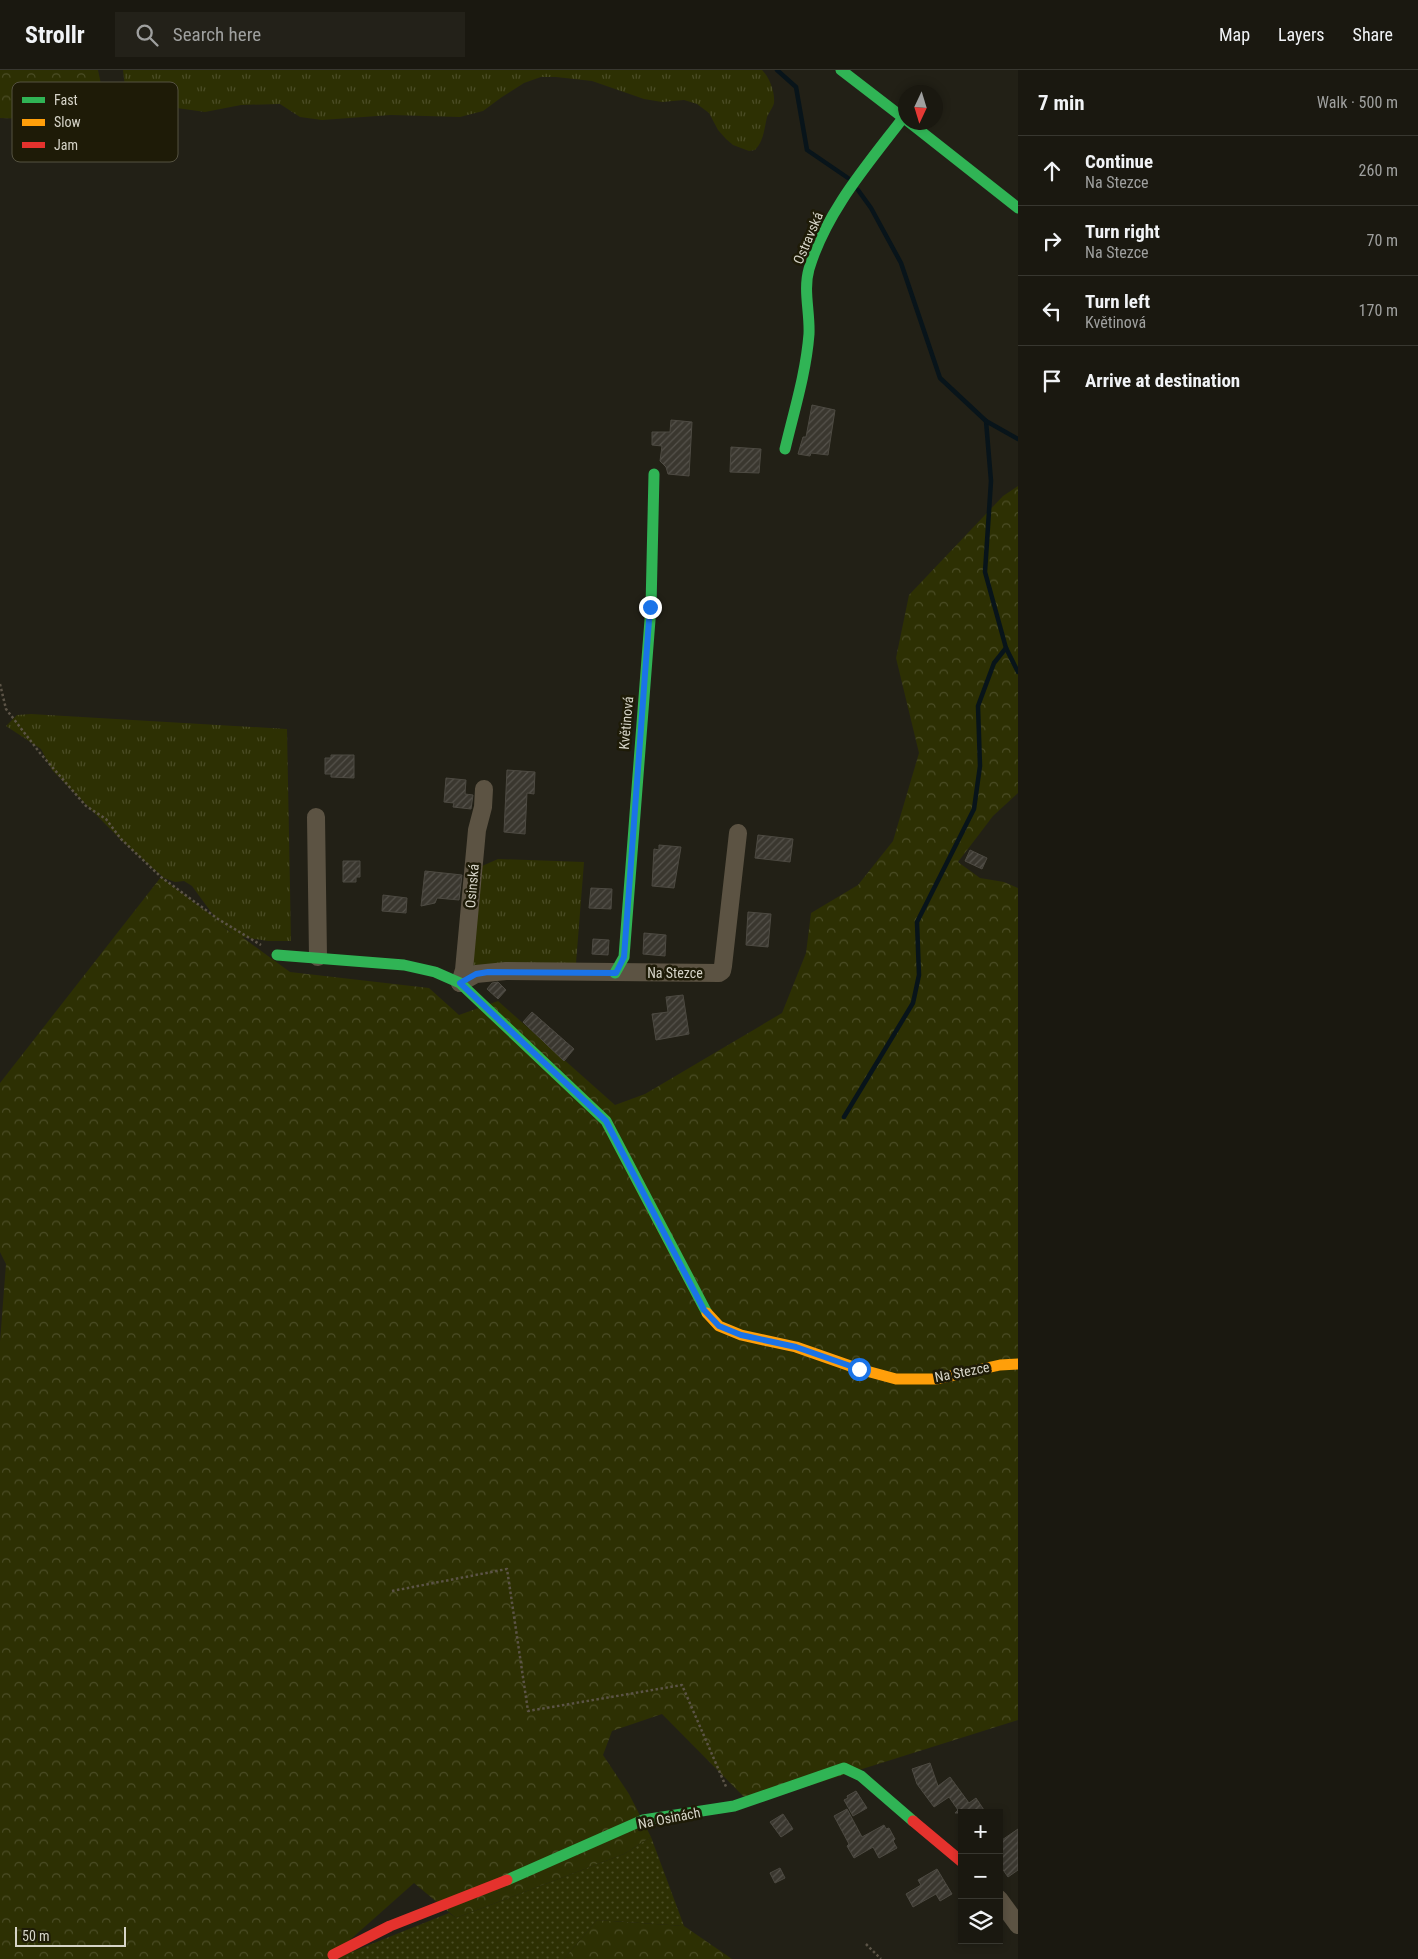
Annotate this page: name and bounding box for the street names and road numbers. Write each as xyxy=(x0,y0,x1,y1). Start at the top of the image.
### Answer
street label: Ostravská xyxy=(790,210,826,266)
street label: Květinová xyxy=(616,696,636,750)
street label: Osinská xyxy=(462,863,482,909)
street label: Na Stezce xyxy=(647,965,703,981)
street label: Na Stezce xyxy=(933,1359,991,1385)
street label: Na Osinách xyxy=(636,1804,702,1832)

